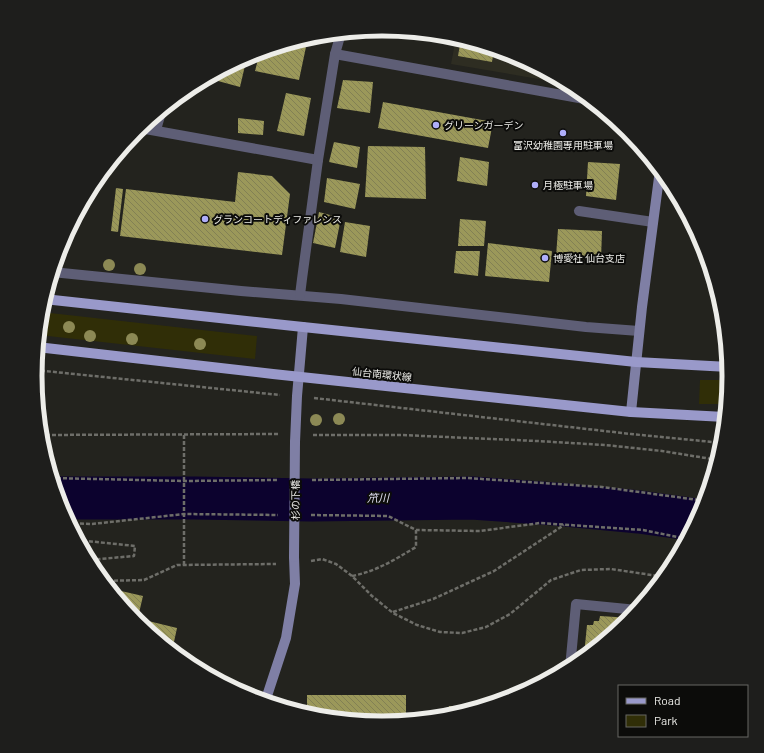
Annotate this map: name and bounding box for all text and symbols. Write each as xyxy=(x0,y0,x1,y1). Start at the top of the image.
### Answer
place label: グリーンガーデン xyxy=(444,119,524,131)
marker: グリーンガーデン xyxy=(431,120,441,130)
marker: 富沢幼稚園専用駐車場 xyxy=(558,128,568,138)
place label: 富沢幼稚園専用駐車場 xyxy=(513,139,613,151)
place label: 月極駐車場 xyxy=(543,179,593,191)
marker: 月極駐車場 xyxy=(530,180,540,190)
place label: グランコートディファレンス xyxy=(213,213,342,225)
marker: グランコートディファレンス xyxy=(200,214,210,224)
place label: 博愛社 仙台支店 xyxy=(553,252,625,264)
marker: 博愛社 仙台支店 xyxy=(540,253,550,263)
street label: 仙台南環状線 xyxy=(352,365,412,383)
street label: 杉の下橋 xyxy=(289,480,301,520)
water label: 笊川 xyxy=(367,491,390,504)
legend xyxy=(618,685,748,737)
text: Road xyxy=(654,693,681,707)
text: Park xyxy=(654,713,678,727)

